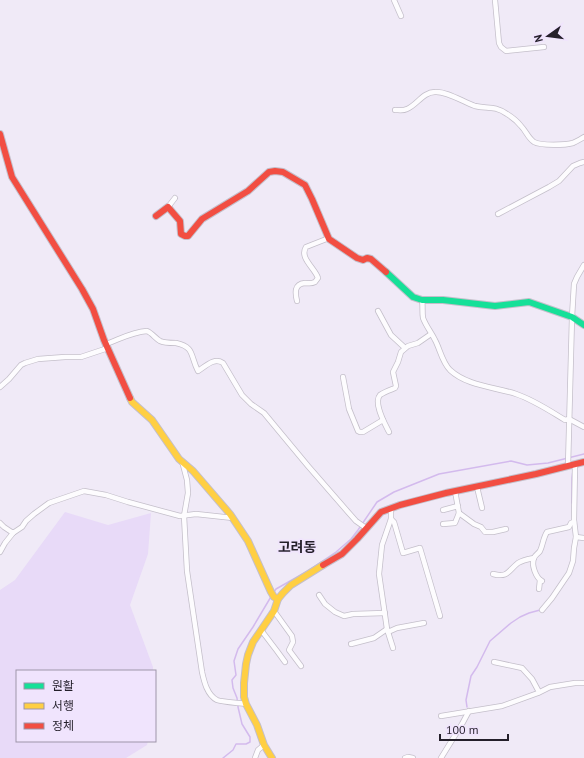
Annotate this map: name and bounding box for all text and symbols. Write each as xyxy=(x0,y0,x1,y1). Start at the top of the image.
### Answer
north arrow xyxy=(528,16,568,56)
text: N xyxy=(531,33,546,44)
district label: 고려동 xyxy=(278,538,316,556)
legend xyxy=(16,670,156,742)
text: 원활 xyxy=(52,678,74,693)
text: 서행 xyxy=(52,698,74,713)
scale bar xyxy=(440,716,508,742)
text: 정체 xyxy=(52,718,74,733)
text: 100 m xyxy=(446,722,479,737)

